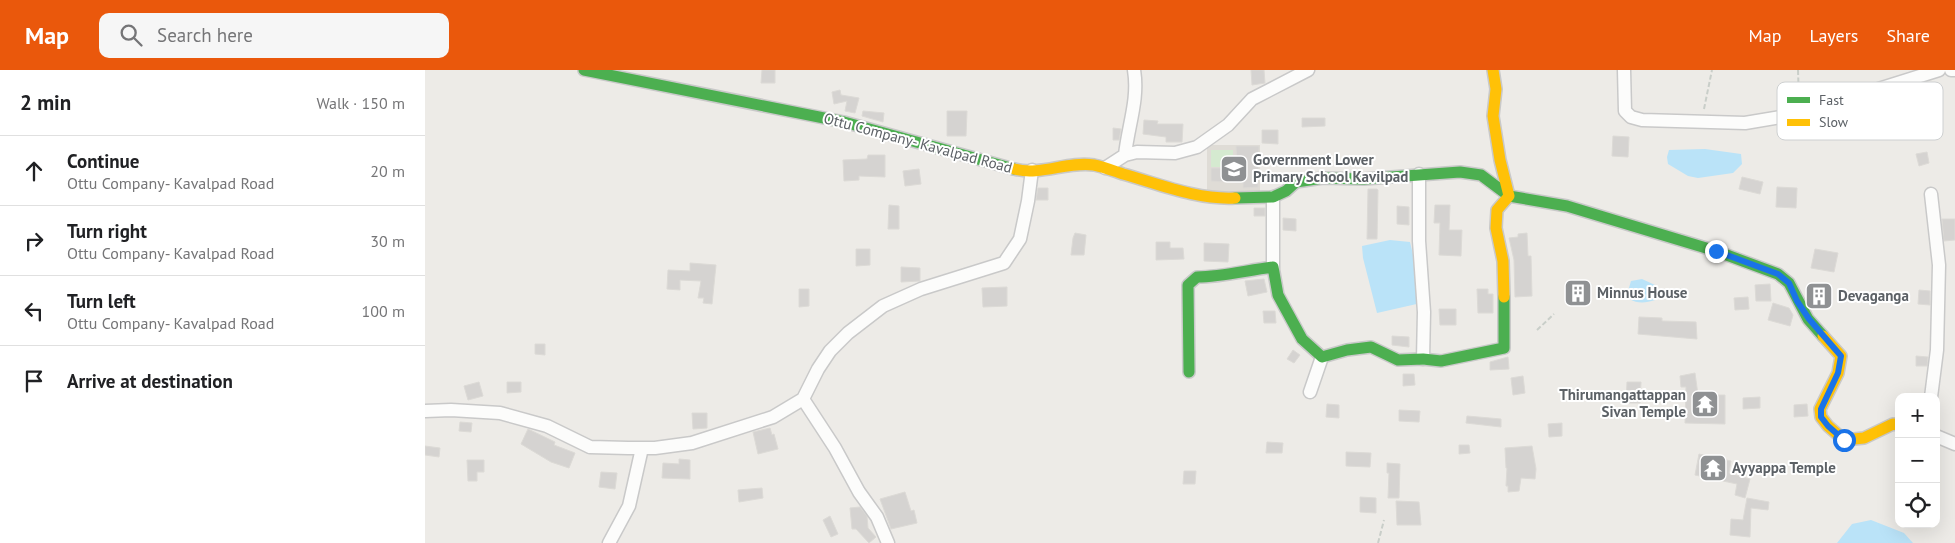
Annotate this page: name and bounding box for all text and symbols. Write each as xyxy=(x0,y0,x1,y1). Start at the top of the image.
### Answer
search box xyxy=(99,13,449,58)
text: Map xyxy=(25,20,69,51)
icon: search xyxy=(117,21,145,49)
text: Search here xyxy=(157,23,253,47)
text: Map xyxy=(1749,24,1781,47)
text: Layers xyxy=(1809,24,1858,47)
text: Share xyxy=(1886,24,1930,47)
legend xyxy=(1777,82,1943,140)
text: 2 min xyxy=(20,89,71,116)
text: Fast xyxy=(1819,91,1844,109)
text: Walk · 150 m xyxy=(316,93,405,113)
street label: Ottu Company- Kavalpad Road xyxy=(822,108,1014,177)
text: Slow xyxy=(1819,113,1849,131)
text: Continue xyxy=(67,149,139,173)
place label: Government Lower Primary School Kavilpad xyxy=(1253,150,1408,186)
school or university icon: Government Lower Primary School Kavilpad xyxy=(1219,154,1249,184)
icon: ahead xyxy=(20,157,48,185)
text: 20 m xyxy=(370,161,405,181)
text: Ottu Company- Kavalpad Road xyxy=(67,173,274,193)
text: Turn right xyxy=(67,219,147,243)
icon: right xyxy=(20,227,48,255)
text: 30 m xyxy=(370,231,405,251)
route end xyxy=(1705,240,1728,263)
text: Ottu Company- Kavalpad Road xyxy=(67,243,274,263)
building icon: Minnus House xyxy=(1563,278,1593,308)
building icon: Devaganga xyxy=(1804,281,1834,311)
place label: Minnus House xyxy=(1597,283,1688,302)
place label: Devaganga xyxy=(1838,286,1909,305)
text: Turn left xyxy=(67,289,136,313)
icon: left xyxy=(20,297,48,325)
text: 100 m xyxy=(362,301,405,321)
text: Ottu Company- Kavalpad Road xyxy=(67,313,274,333)
icon: arrive xyxy=(20,367,48,395)
text: Arrive at destination xyxy=(67,369,233,393)
place label: Thirumangattappan Sivan Temple xyxy=(1559,385,1686,421)
temple icon: Thirumangattappan Sivan Temple xyxy=(1690,389,1720,419)
map controls xyxy=(1895,393,1940,528)
button: + xyxy=(1895,393,1940,438)
route start xyxy=(1833,429,1856,452)
button: − xyxy=(1895,438,1940,483)
temple icon: Ayyappa Temple xyxy=(1698,453,1728,483)
place label: Ayyappa Temple xyxy=(1732,458,1836,477)
button: locate xyxy=(1895,483,1940,528)

